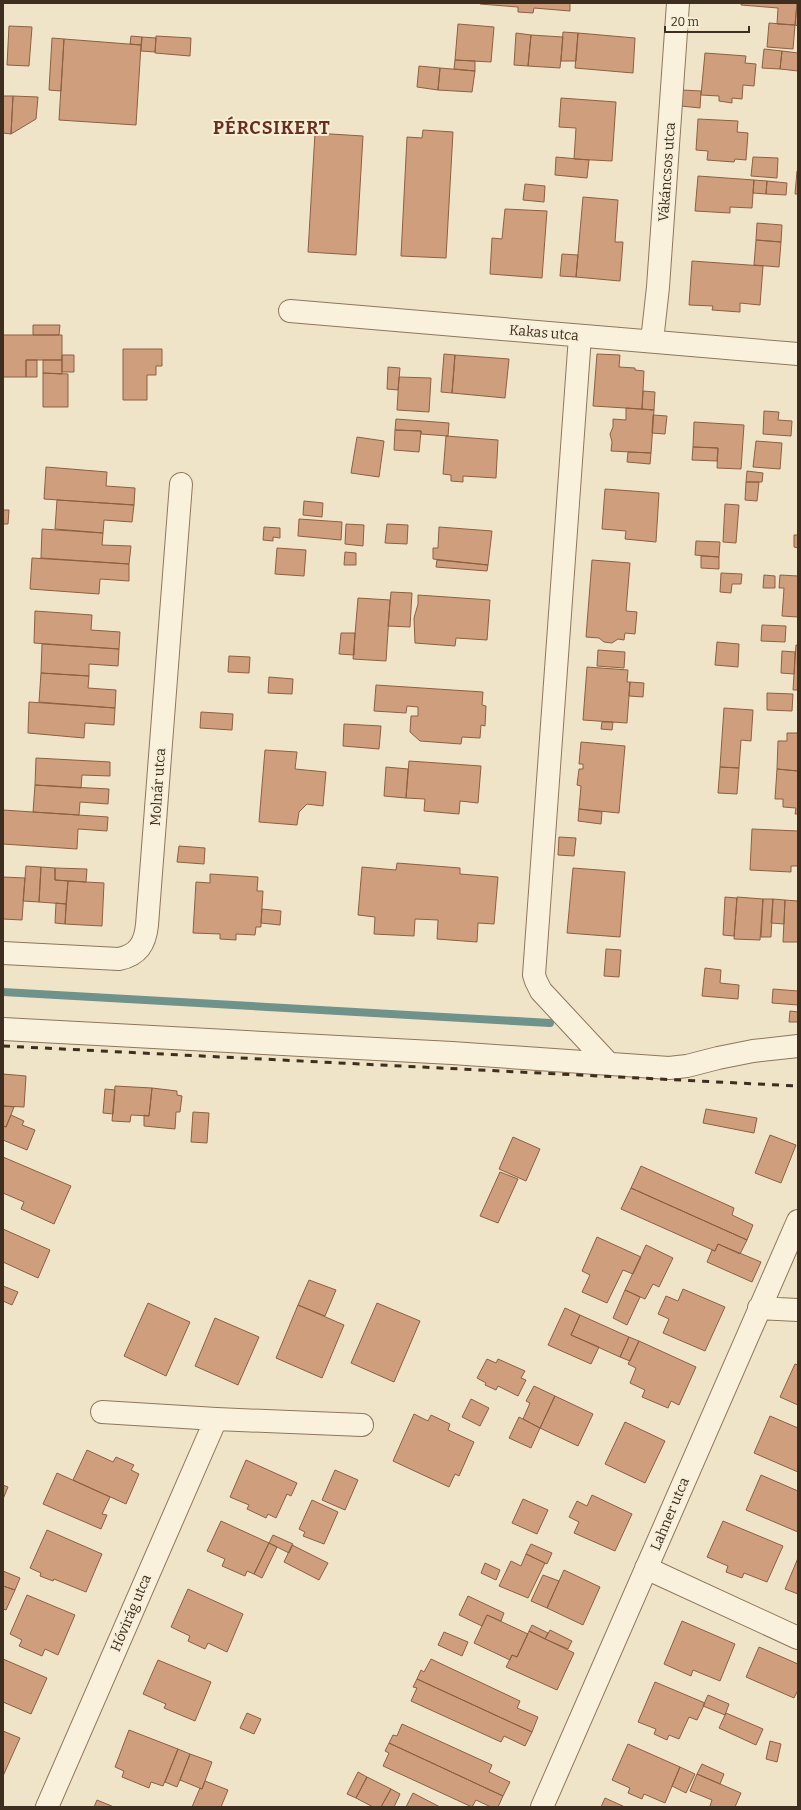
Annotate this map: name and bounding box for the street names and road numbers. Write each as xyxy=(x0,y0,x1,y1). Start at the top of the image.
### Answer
street label: Vákáncsos utca xyxy=(655,121,679,222)
street label: Kakas utca xyxy=(508,321,580,345)
street label: Molnár utca xyxy=(147,747,169,826)
street label: Lahner utca xyxy=(647,1475,693,1553)
street label: Hóvirág utca xyxy=(107,1571,155,1654)

